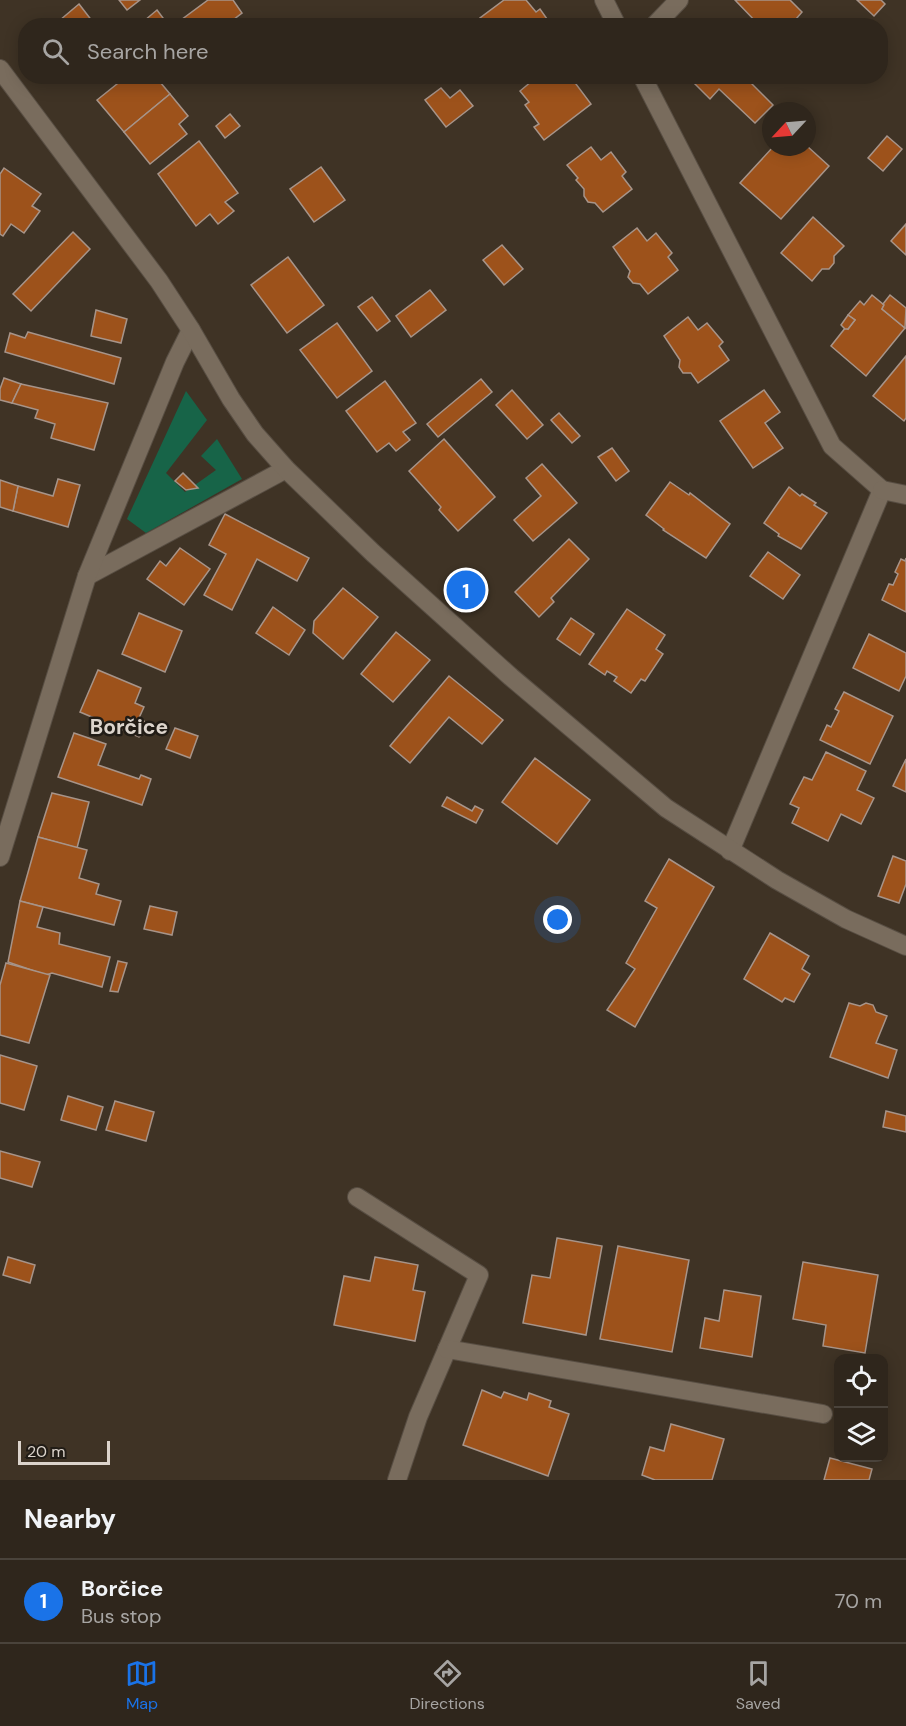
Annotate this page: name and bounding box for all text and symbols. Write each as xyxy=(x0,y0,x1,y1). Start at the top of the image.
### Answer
search box xyxy=(18,18,888,84)
icon: search xyxy=(39,35,72,68)
text: Search here xyxy=(87,37,208,66)
north arrow xyxy=(762,102,816,156)
pin: 1 xyxy=(446,568,486,612)
district label: Borčice xyxy=(90,713,168,741)
your location xyxy=(543,905,572,934)
map controls xyxy=(834,1354,888,1462)
button: locate xyxy=(834,1354,888,1408)
button: layers xyxy=(834,1408,888,1462)
scale bar xyxy=(18,1438,110,1466)
text: 20 m xyxy=(27,1441,66,1462)
text: Nearby xyxy=(24,1502,116,1536)
text: Borčice xyxy=(81,1574,163,1603)
text: 1 xyxy=(40,1588,47,1614)
text: 70 m xyxy=(835,1588,882,1614)
text: Bus stop xyxy=(81,1603,161,1629)
tab: Map xyxy=(125,1657,158,1714)
tab: Directions xyxy=(409,1657,485,1714)
tab: Saved xyxy=(736,1657,781,1714)

